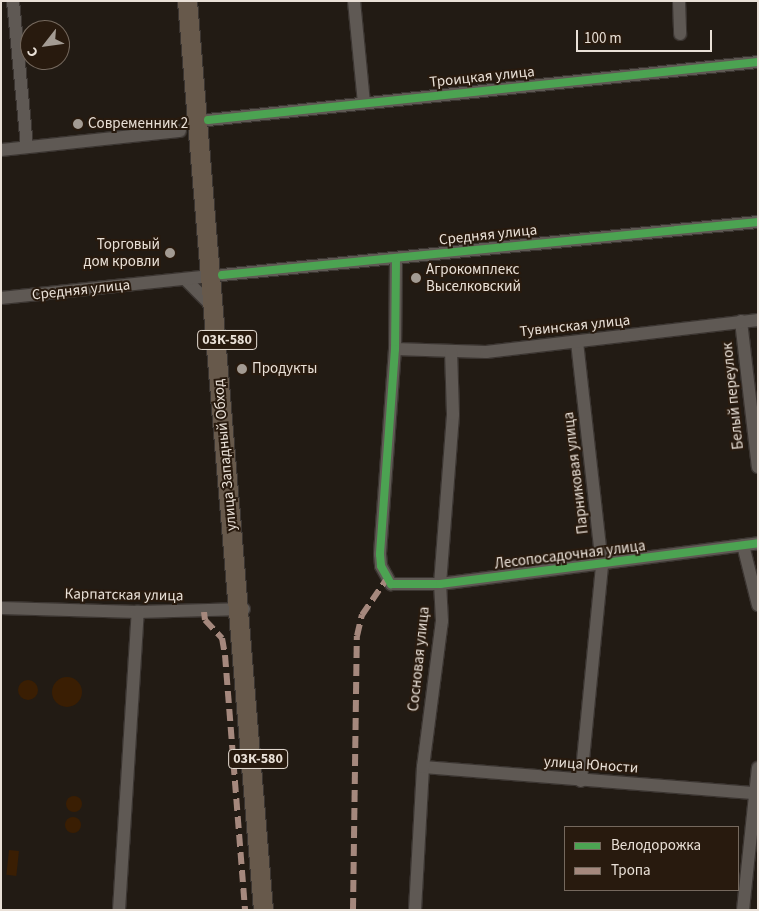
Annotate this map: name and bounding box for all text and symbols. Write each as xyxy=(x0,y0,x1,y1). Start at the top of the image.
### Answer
north arrow xyxy=(20,20,70,70)
scale bar xyxy=(579,20,715,52)
text: 100 m xyxy=(584,28,622,49)
text: С xyxy=(22,43,44,61)
street label: Троицкая улица xyxy=(429,63,535,91)
place label: Современник 2 xyxy=(88,115,188,133)
marker: Современник 2 xyxy=(72,118,84,130)
street label: Средняя улица xyxy=(438,221,538,249)
place label: Торговый дом кровли xyxy=(83,235,160,270)
marker: Торговый дом кровли xyxy=(164,247,176,259)
place label: Агрокомплекс Выселковский xyxy=(426,260,521,295)
marker: Агрокомплекс Выселковский xyxy=(410,272,422,284)
street label: Средняя улица xyxy=(31,276,131,304)
street label: Тувинская улица xyxy=(519,311,631,341)
road number: 03К-580 xyxy=(197,328,257,352)
street label: Белый переулок xyxy=(718,342,748,450)
place label: Продукты xyxy=(252,360,317,378)
marker: Продукты xyxy=(236,363,248,375)
street label: улица Западный Обход xyxy=(209,378,241,532)
street label: Парниковая улица xyxy=(560,411,592,535)
street label: Лесопосадочная улица xyxy=(493,537,647,573)
street label: Карпатская улица xyxy=(65,585,183,605)
street label: Сосновая улица xyxy=(405,606,433,712)
road number: 03К-580 xyxy=(228,748,288,771)
street label: улица Юности xyxy=(543,753,639,777)
legend xyxy=(564,826,739,891)
text: Велодорожка xyxy=(611,835,701,856)
text: Тропа xyxy=(611,860,651,881)

